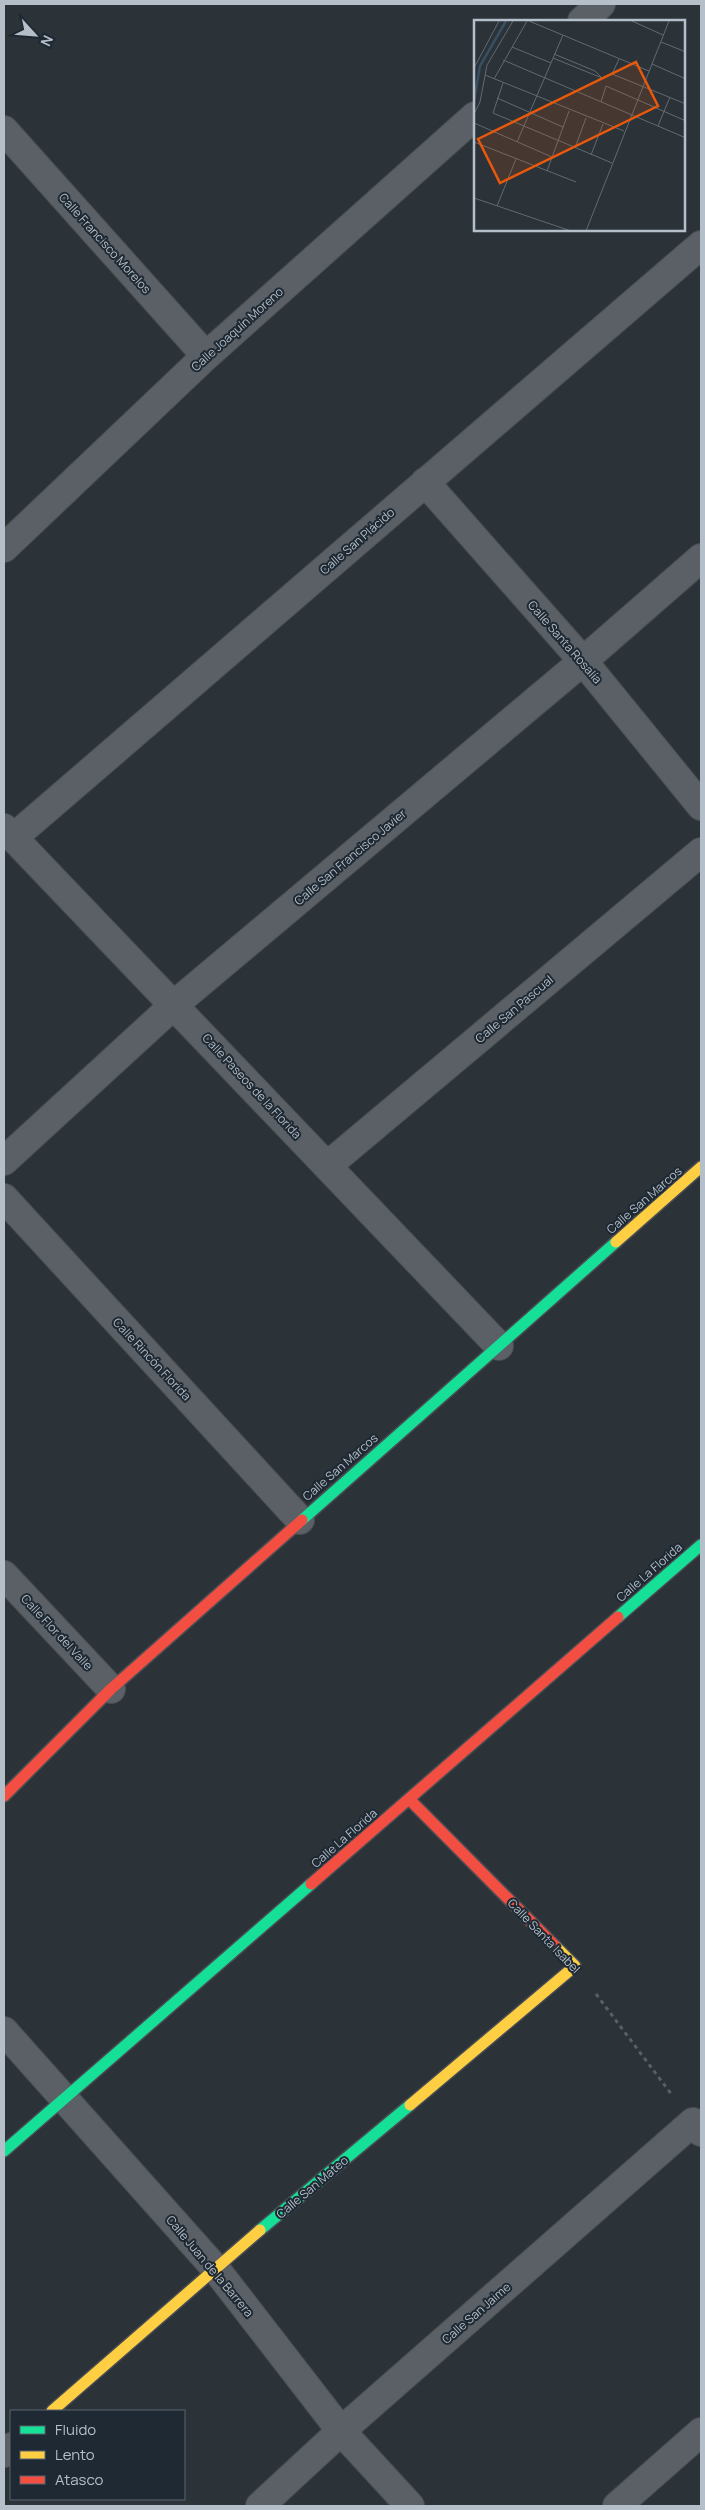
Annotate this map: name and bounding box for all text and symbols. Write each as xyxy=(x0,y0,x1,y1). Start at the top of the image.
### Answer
north arrow xyxy=(10,10,60,60)
inset map xyxy=(474,20,685,231)
text: N xyxy=(36,32,58,50)
street label: Calle Francisco Morelos xyxy=(55,189,155,297)
street label: Calle Joaquín Moreno xyxy=(187,283,287,375)
street label: Calle San Plácido xyxy=(316,504,398,578)
street label: Calle Santa Rosalía xyxy=(524,597,606,687)
street label: Calle San Francisco Javier xyxy=(290,805,410,909)
street label: Calle San Pascual xyxy=(471,971,557,1047)
street label: Calle Paseos de la Florida xyxy=(199,1030,305,1142)
street label: Calle San Marcos xyxy=(603,1163,685,1237)
street label: Calle Rincón Florida xyxy=(109,1314,195,1404)
street label: Calle San Marcos xyxy=(299,1430,381,1504)
street label: Calle La Florida xyxy=(612,1539,686,1605)
street label: Calle Flor del Valle xyxy=(17,1590,97,1674)
street label: Calle La Florida xyxy=(307,1805,381,1871)
street label: Calle Santa Isabel xyxy=(504,1895,584,1977)
street label: Calle San Mateo xyxy=(272,2152,352,2222)
street label: Calle Juan de la Barrera xyxy=(162,2212,258,2320)
street label: Calle San Jaime xyxy=(438,2278,514,2348)
legend xyxy=(10,2410,185,2500)
text: Fluido xyxy=(55,2419,96,2440)
text: Lento xyxy=(55,2444,95,2465)
text: Atasco xyxy=(55,2469,103,2490)

